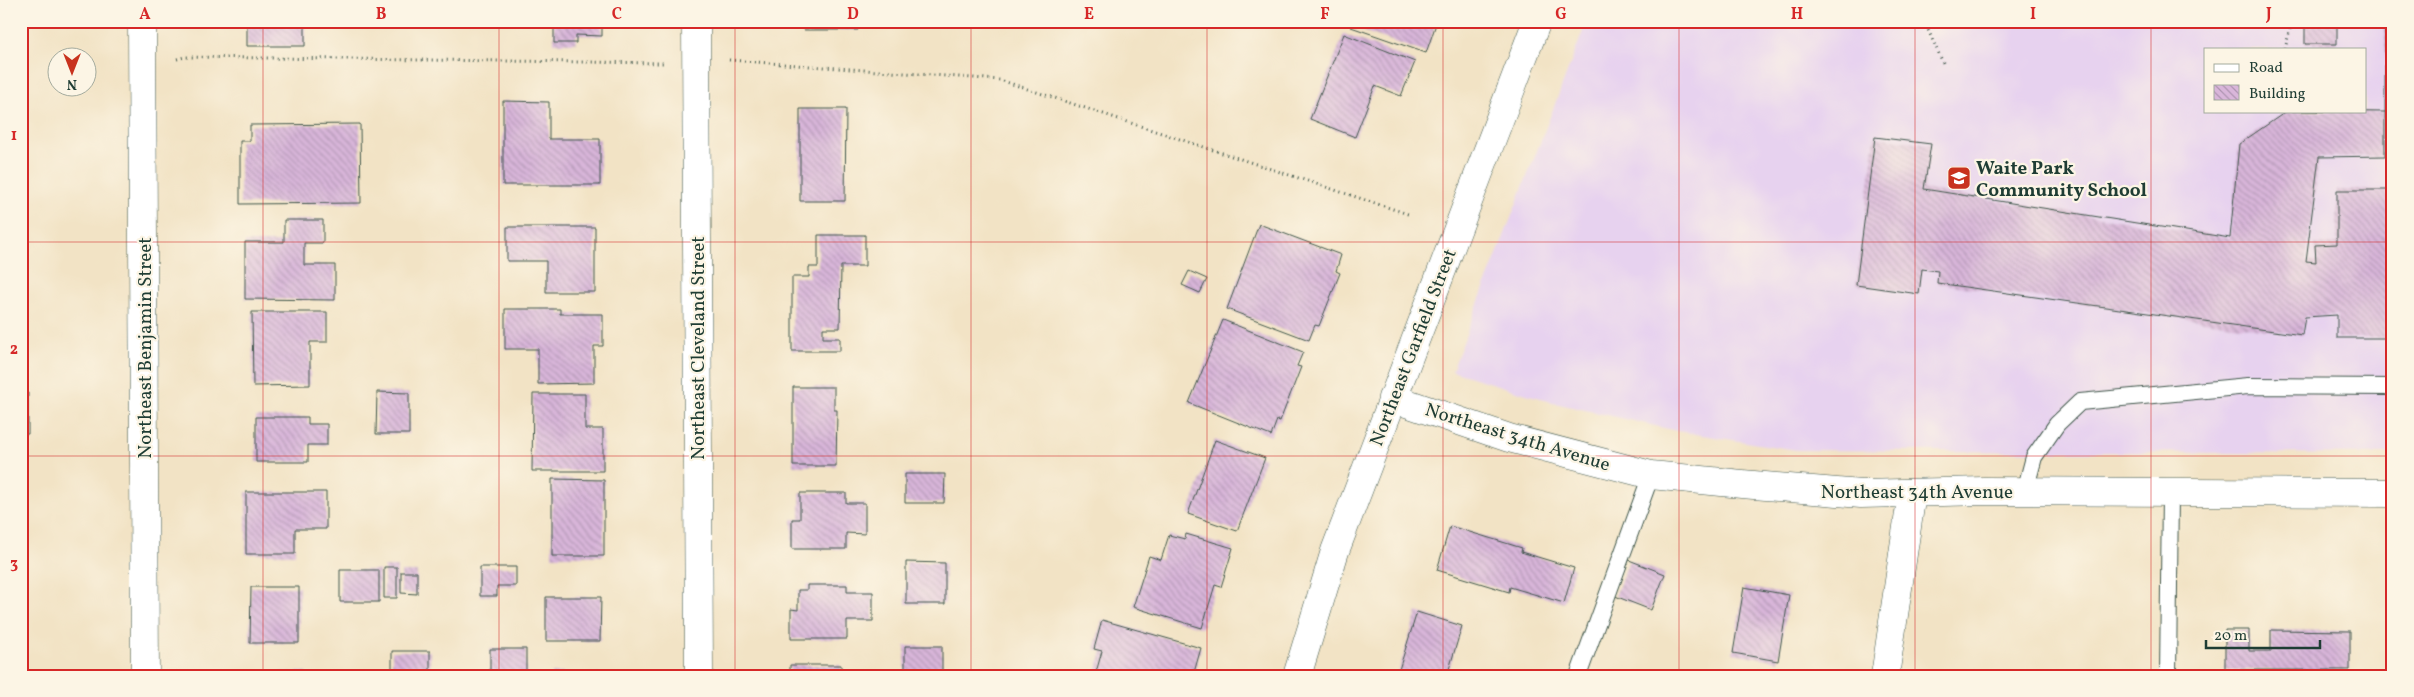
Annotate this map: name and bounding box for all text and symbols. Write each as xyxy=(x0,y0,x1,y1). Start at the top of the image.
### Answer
text: A xyxy=(139,4,151,26)
text: B xyxy=(376,4,387,26)
text: C xyxy=(612,4,622,26)
text: D xyxy=(847,4,859,26)
text: E xyxy=(1084,4,1094,26)
text: F xyxy=(1320,4,1330,26)
text: G xyxy=(1555,4,1567,26)
text: H xyxy=(1791,4,1803,26)
text: I xyxy=(2030,4,2036,26)
text: J xyxy=(2265,4,2272,26)
north arrow xyxy=(48,48,98,98)
legend xyxy=(2204,48,2366,112)
text: Road xyxy=(2249,58,2283,79)
text: N xyxy=(67,74,77,93)
text: Building xyxy=(2249,84,2306,105)
text: 1 xyxy=(11,125,17,147)
place label: Waite Park Community School xyxy=(1976,156,2147,204)
school or university icon: Waite Park Community School xyxy=(1946,165,1972,191)
street label: Northeast Cleveland Street xyxy=(686,236,712,460)
street label: Northeast Benjamin Street xyxy=(133,237,159,459)
street label: Northeast Garfield Street xyxy=(1364,245,1464,450)
text: 2 xyxy=(10,339,18,361)
street label: Northeast 34th Avenue xyxy=(1422,397,1613,478)
street label: Northeast 34th Avenue xyxy=(1821,480,2013,506)
text: 3 xyxy=(10,553,18,575)
scale bar xyxy=(2206,617,2320,649)
text: 20 m xyxy=(2214,626,2247,647)

